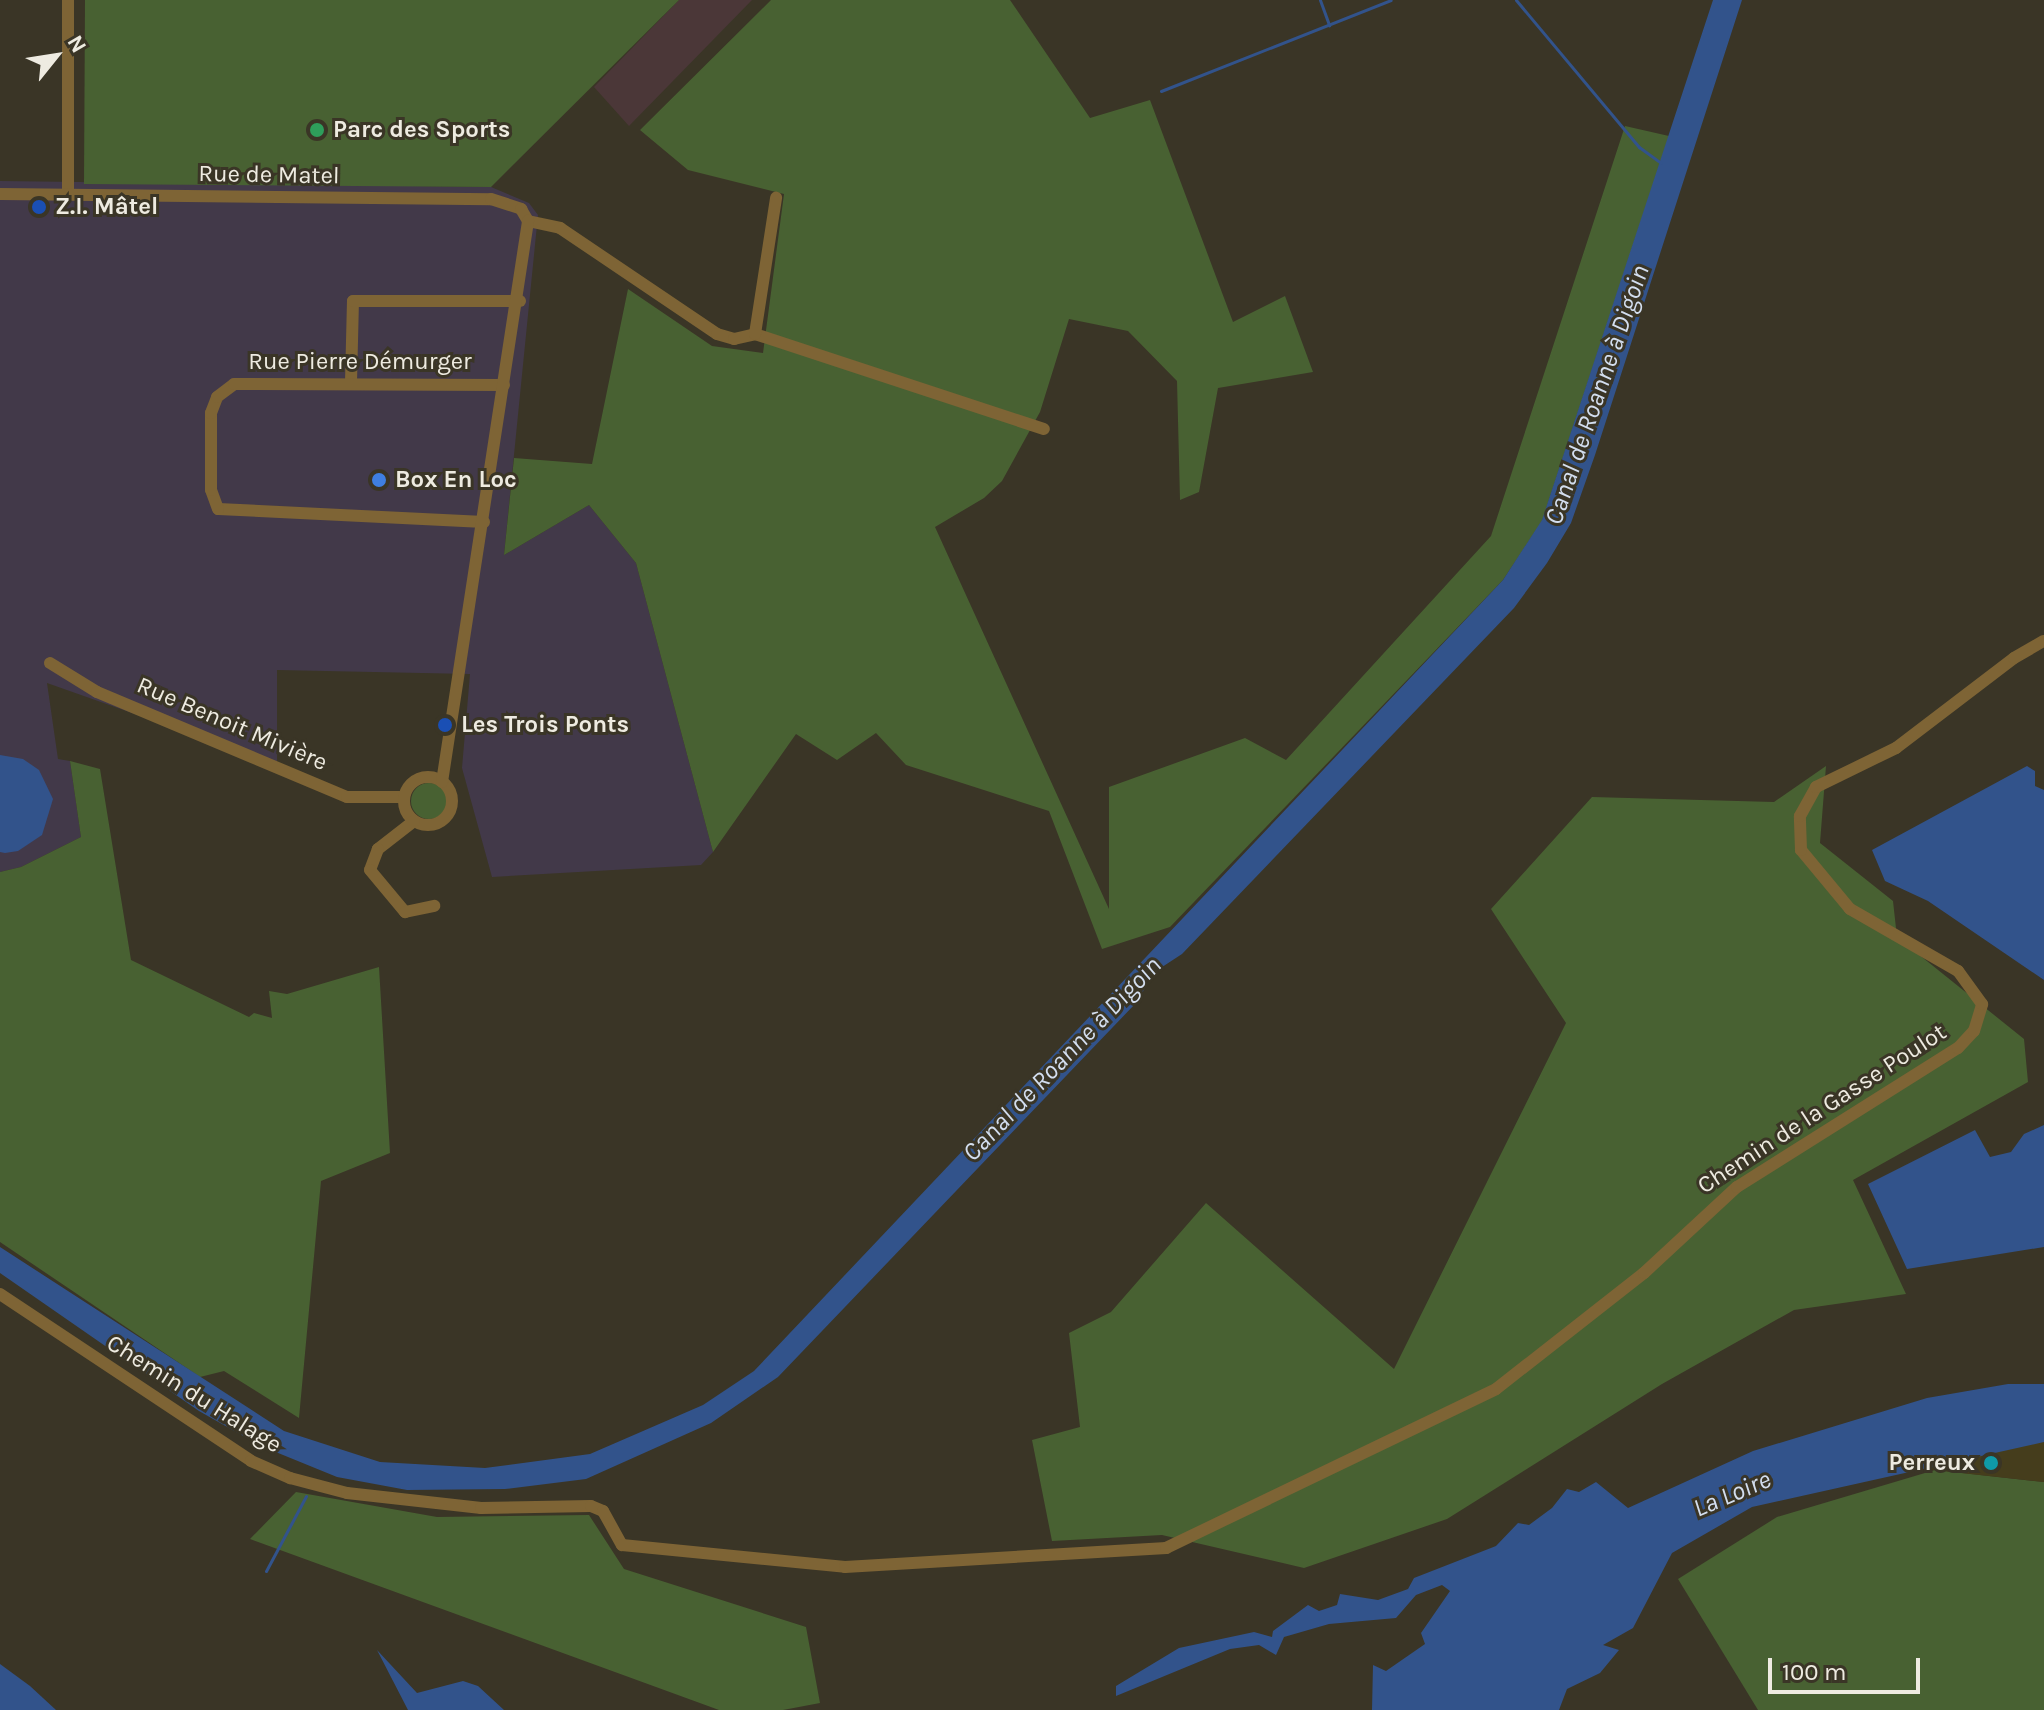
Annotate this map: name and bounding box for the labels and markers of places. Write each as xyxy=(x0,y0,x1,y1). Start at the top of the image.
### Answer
place label: Parc des Sports xyxy=(333,116,510,144)
marker: Parc des Sports xyxy=(308,121,326,139)
place label: Z.I. Mâtel xyxy=(55,193,158,221)
marker: Z.I. Mâtel xyxy=(30,198,48,216)
place label: Box En Loc xyxy=(395,466,517,494)
marker: Box En Loc xyxy=(370,471,388,489)
place label: Les Trois Ponts xyxy=(461,711,629,739)
marker: Les Trois Ponts xyxy=(436,716,454,734)
place label: Perreux xyxy=(1888,1449,1975,1477)
marker: Perreux xyxy=(1982,1454,2000,1472)

